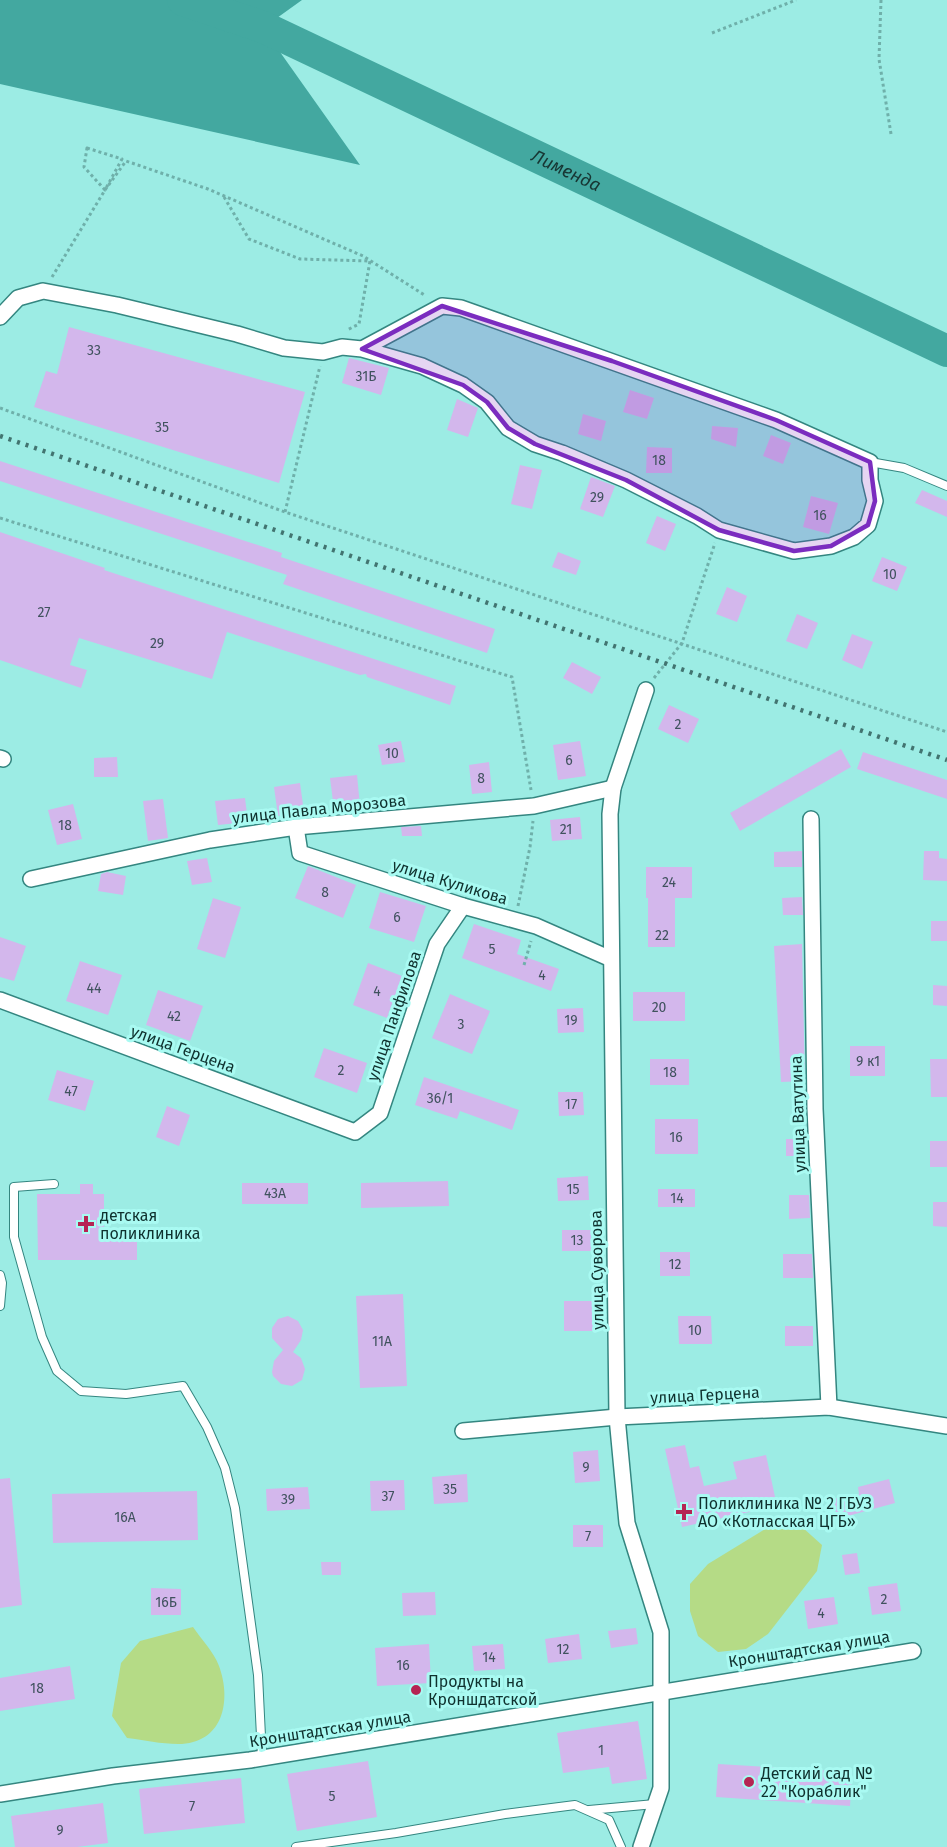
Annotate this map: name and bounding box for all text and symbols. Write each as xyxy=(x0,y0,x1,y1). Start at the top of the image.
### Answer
water label: Лименда xyxy=(527,144,605,197)
house number: 33 xyxy=(87,342,101,359)
house number: 31Б xyxy=(356,368,376,385)
house number: 35 xyxy=(155,419,169,436)
house number: 18 xyxy=(652,452,666,469)
house number: 29 xyxy=(590,489,604,506)
house number: 16 xyxy=(813,507,827,524)
house number: 10 xyxy=(883,566,897,583)
house number: 27 xyxy=(37,604,51,621)
house number: 29 xyxy=(150,635,164,652)
house number: 2 xyxy=(675,716,682,733)
house number: 10 xyxy=(385,745,399,762)
house number: 6 xyxy=(565,752,573,769)
house number: 8 xyxy=(477,770,485,787)
street label: улица Павла Морозова xyxy=(231,790,407,828)
house number: 18 xyxy=(58,817,72,834)
house number: 21 xyxy=(560,821,572,838)
street label: улица Куликова xyxy=(390,855,510,909)
house number: 24 xyxy=(662,874,677,891)
house number: 8 xyxy=(321,884,329,901)
house number: 6 xyxy=(393,909,401,926)
house number: 22 xyxy=(655,927,669,944)
house number: 5 xyxy=(488,941,496,958)
street label: улица Панфилова xyxy=(363,948,425,1084)
house number: 4 xyxy=(538,967,546,984)
house number: 44 xyxy=(87,980,102,997)
house number: 4 xyxy=(373,983,381,1000)
house number: 20 xyxy=(652,999,667,1016)
house number: 42 xyxy=(167,1008,181,1025)
house number: 19 xyxy=(564,1012,578,1029)
house number: 3 xyxy=(458,1016,465,1033)
street label: улица Герцена xyxy=(128,1021,238,1077)
house number: 9 к1 xyxy=(856,1053,880,1070)
street label: улица Ватутина xyxy=(786,1055,810,1173)
house number: 2 xyxy=(338,1062,345,1079)
house number: 18 xyxy=(663,1064,677,1081)
house number: 47 xyxy=(64,1083,78,1100)
house number: 36/1 xyxy=(427,1090,453,1107)
house number: 17 xyxy=(565,1096,577,1113)
house number: 16 xyxy=(669,1129,683,1146)
house number: 15 xyxy=(566,1181,580,1198)
house number: 43А xyxy=(264,1185,286,1202)
house number: 14 xyxy=(670,1190,684,1207)
place label: детская поликлиника xyxy=(100,1206,200,1243)
street label: улица Суворова xyxy=(586,1210,608,1330)
marker: детская поликлиника xyxy=(77,1215,95,1233)
house number: 13 xyxy=(570,1232,584,1249)
house number: 12 xyxy=(669,1256,682,1273)
house number: 10 xyxy=(688,1322,702,1339)
house number: 11А xyxy=(372,1333,392,1350)
street label: улица Герцена xyxy=(650,1383,760,1407)
house number: 9 xyxy=(582,1459,590,1476)
house number: 35 xyxy=(443,1481,457,1498)
house number: 37 xyxy=(381,1488,395,1505)
house number: 39 xyxy=(281,1491,295,1508)
place label: Поликлиника № 2 ГБУЗ АО «Котласская ЦГБ» xyxy=(698,1494,872,1531)
marker: Поликлиника № 2 ГБУЗ АО «Котласская ЦГБ» xyxy=(675,1503,693,1521)
house number: 16А xyxy=(114,1509,136,1526)
house number: 7 xyxy=(585,1528,591,1545)
house number: 2 xyxy=(881,1591,888,1608)
house number: 16Б xyxy=(155,1594,177,1611)
house number: 4 xyxy=(817,1605,825,1622)
street label: Кронштадтская улица xyxy=(727,1627,891,1671)
house number: 12 xyxy=(557,1641,570,1658)
house number: 14 xyxy=(482,1649,496,1666)
house number: 16 xyxy=(396,1657,410,1674)
place label: Продукты на Кроншдатской xyxy=(428,1672,537,1709)
house number: 18 xyxy=(30,1680,44,1697)
marker: Продукты на Кроншдатской xyxy=(409,1683,423,1697)
street label: Кронштадтская улица xyxy=(248,1707,412,1751)
house number: 1 xyxy=(598,1742,604,1759)
place label: Детский сад № 22 "Кораблик" xyxy=(760,1764,873,1801)
marker: Детский сад № 22 "Кораблик" xyxy=(742,1775,756,1789)
house number: 5 xyxy=(328,1788,336,1805)
house number: 7 xyxy=(189,1798,195,1815)
house number: 9 xyxy=(56,1822,64,1839)

